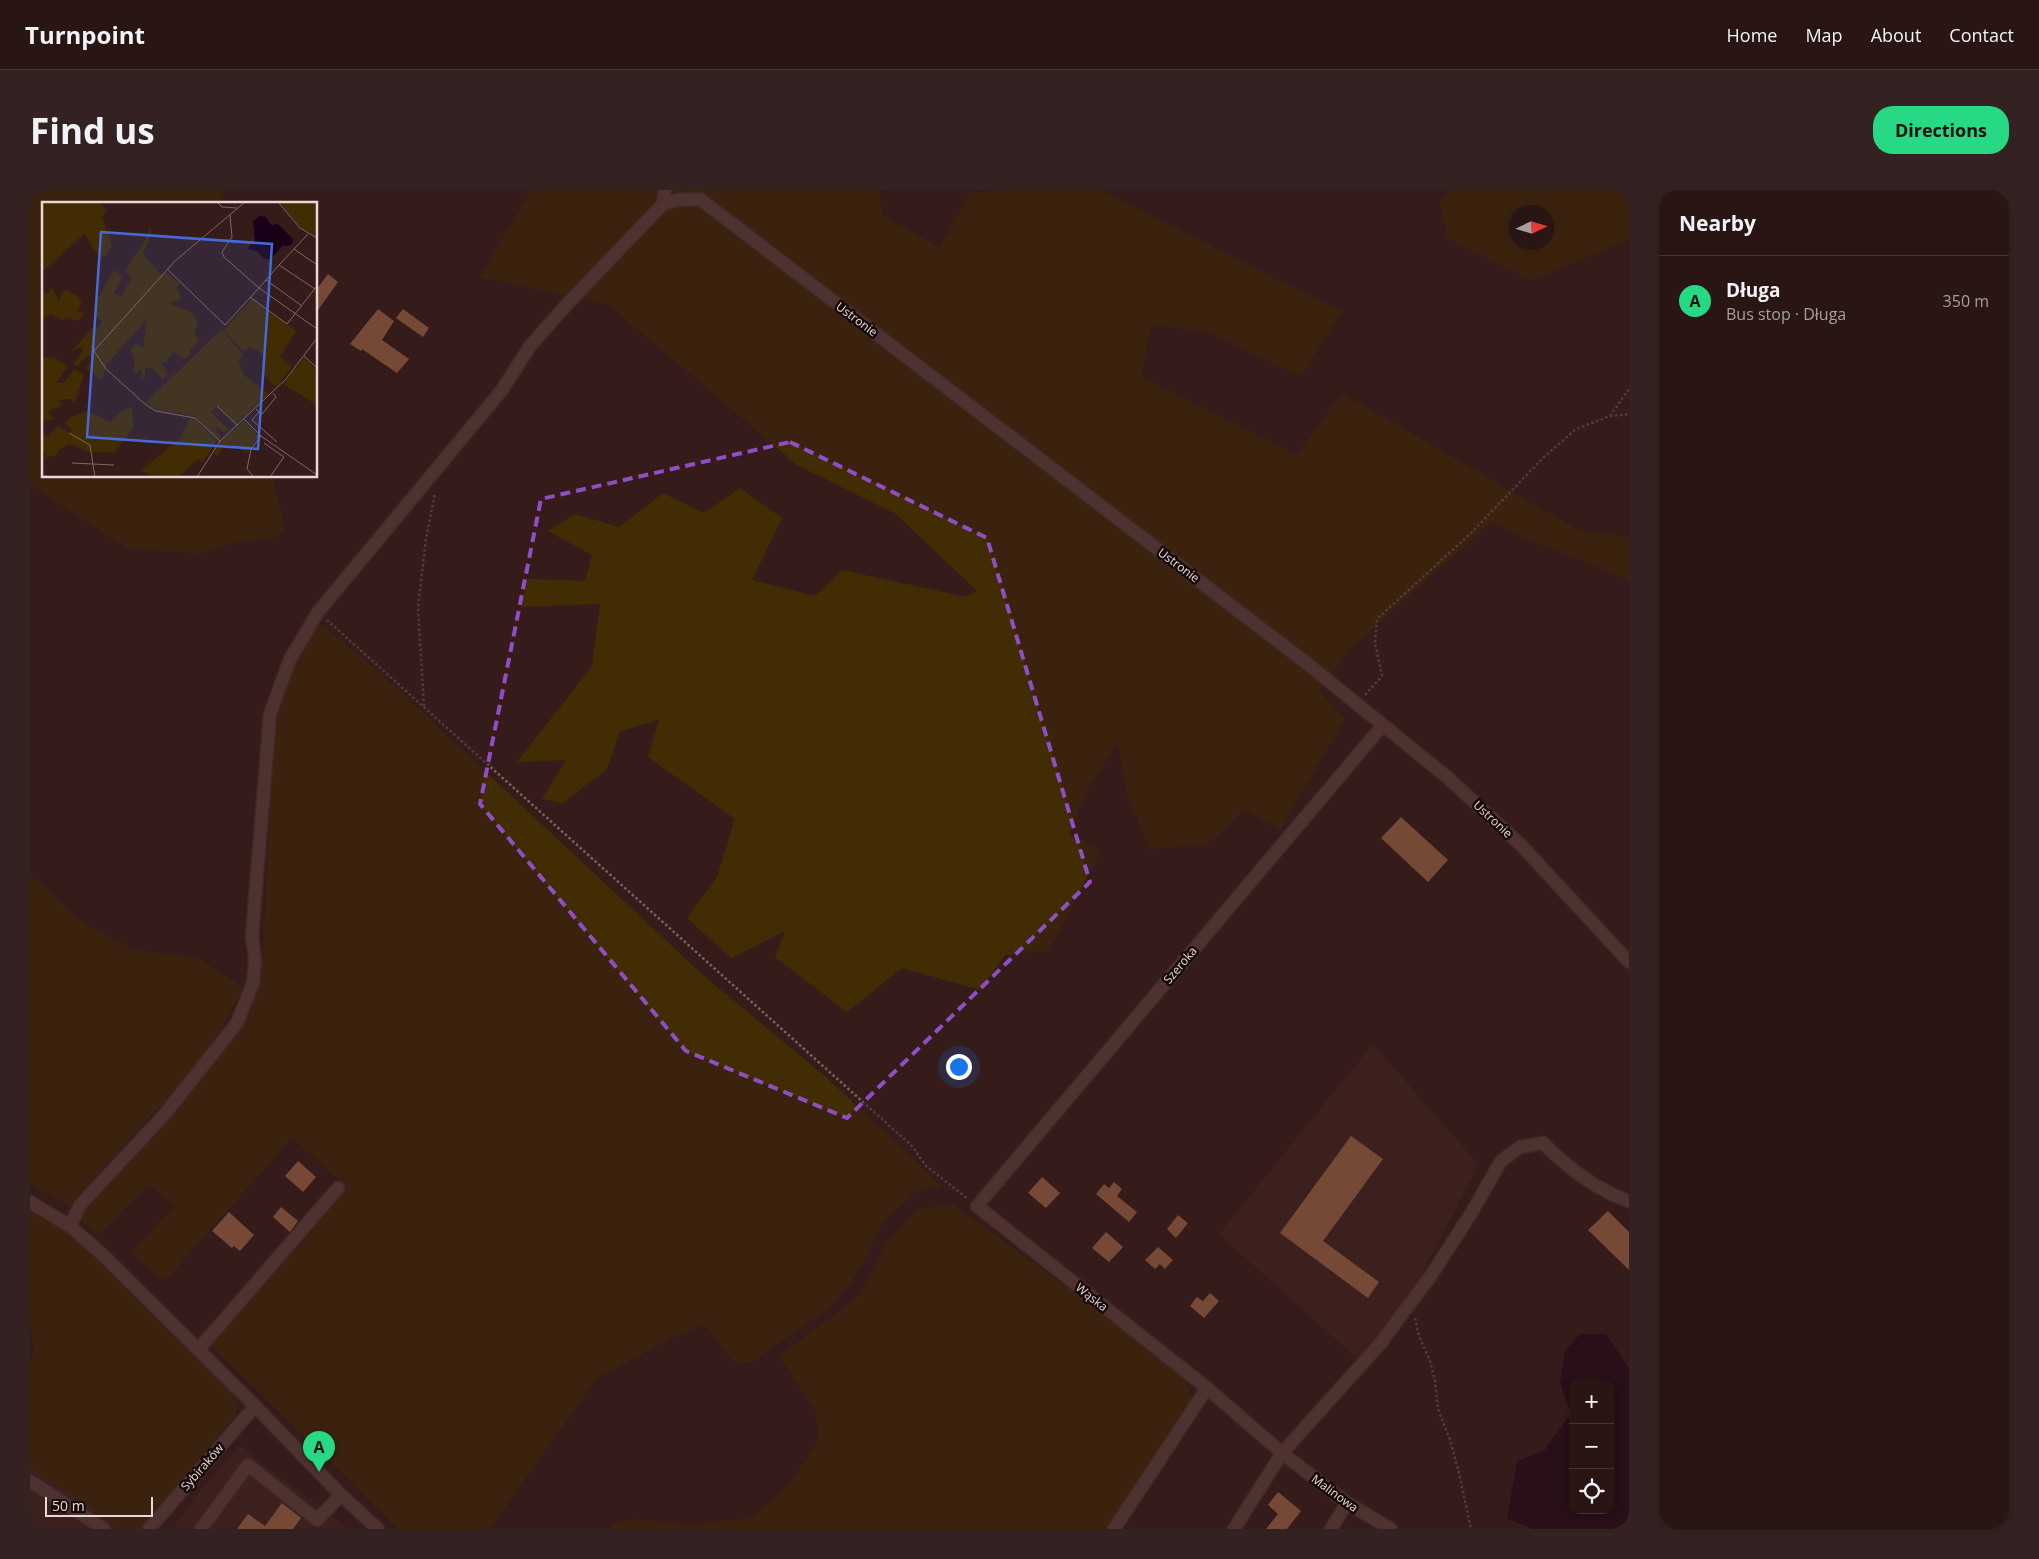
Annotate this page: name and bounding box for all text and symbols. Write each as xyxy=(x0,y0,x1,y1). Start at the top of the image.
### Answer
text: Turnpoint xyxy=(25,18,145,51)
text: Home xyxy=(1727,23,1777,47)
text: Map xyxy=(1805,23,1843,47)
text: About xyxy=(1871,23,1921,47)
text: Contact xyxy=(1949,23,2014,47)
button: Directions xyxy=(1873,106,2009,154)
text: Find us xyxy=(30,107,155,154)
inset map xyxy=(42,202,318,478)
north arrow xyxy=(1509,205,1554,250)
text: Nearby xyxy=(1679,209,1756,237)
text: Długa xyxy=(1726,277,1781,303)
text: A xyxy=(1689,290,1701,312)
text: 350 m xyxy=(1943,290,1989,312)
street label: Ustronie xyxy=(833,298,881,340)
text: Bus stop · Długa xyxy=(1726,303,1846,325)
street label: Ustronie xyxy=(1155,544,1203,586)
street label: Ustronie xyxy=(1470,796,1517,842)
street label: Szeroka xyxy=(1159,943,1201,987)
your location xyxy=(946,1054,972,1080)
street label: Wąska xyxy=(1072,1279,1112,1315)
map controls xyxy=(1569,1379,1614,1514)
button: + xyxy=(1569,1379,1614,1424)
button: − xyxy=(1569,1424,1614,1469)
pin: A xyxy=(303,1431,335,1472)
street label: Sybiraków xyxy=(177,1439,228,1494)
button: locate xyxy=(1569,1469,1614,1514)
street label: Malinowa xyxy=(1308,1470,1362,1516)
scale bar xyxy=(45,1494,152,1517)
text: 50 m xyxy=(52,1496,85,1515)

